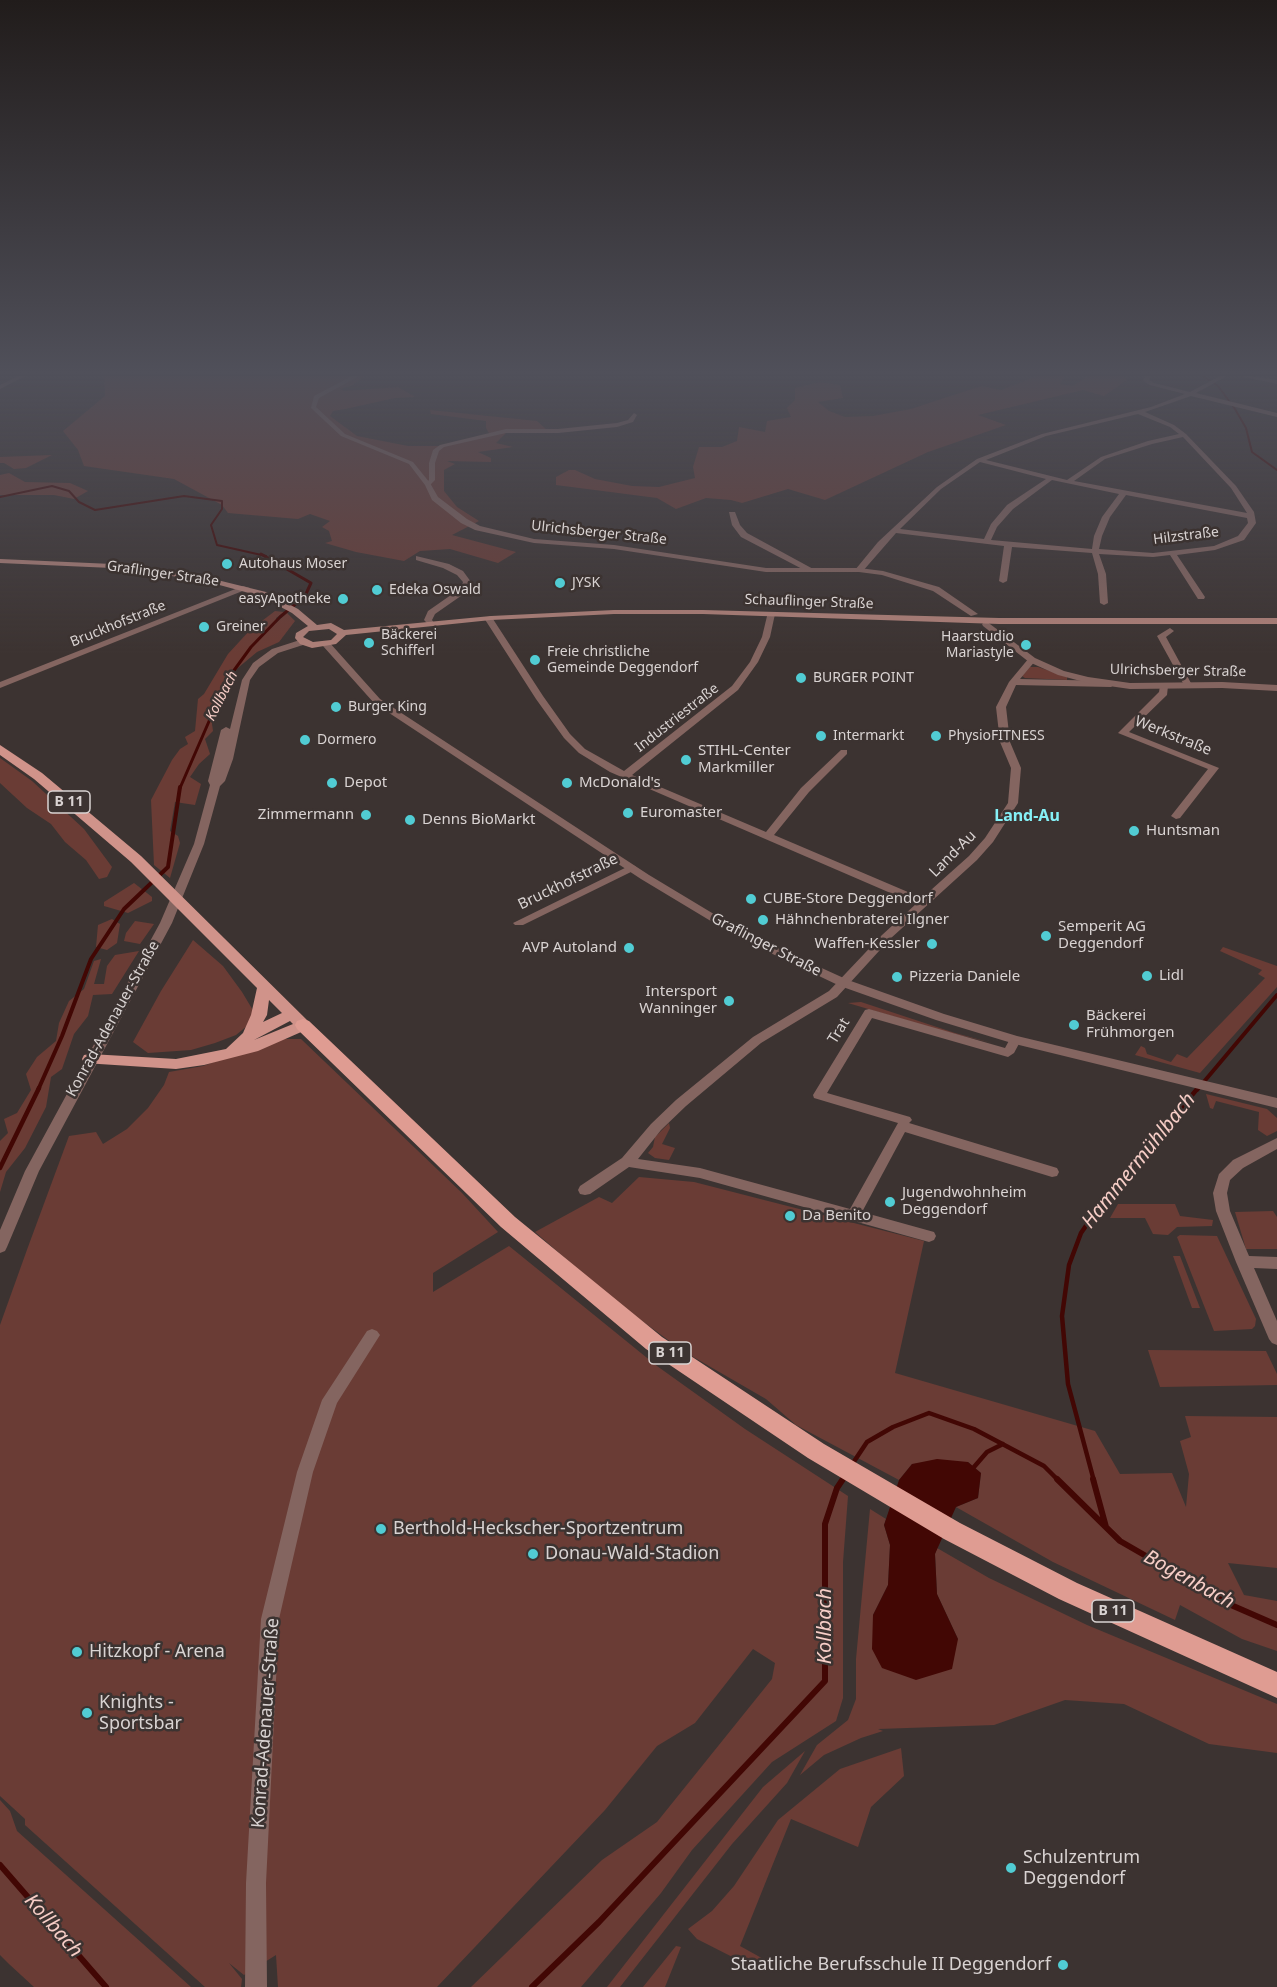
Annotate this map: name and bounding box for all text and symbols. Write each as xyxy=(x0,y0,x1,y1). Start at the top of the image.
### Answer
street label: Ulrichsberger Straße xyxy=(530,518,668,548)
street label: Hilzstraße xyxy=(1152,524,1220,548)
place label: Autohaus Moser xyxy=(239,556,347,572)
marker: Autohaus Moser xyxy=(220,557,234,571)
street label: Graflinger Straße xyxy=(106,558,220,590)
place label: JYSK xyxy=(572,575,600,591)
marker: JYSK xyxy=(553,576,567,590)
place label: Edeka Oswald xyxy=(389,582,481,598)
marker: Edeka Oswald xyxy=(370,583,384,597)
place label: easyApotheke xyxy=(238,591,331,607)
street label: Schauflinger Straße xyxy=(744,591,874,613)
marker: easyApotheke xyxy=(336,592,350,606)
street label: Bruckhofstraße xyxy=(68,597,168,651)
place label: Greiner xyxy=(216,619,266,635)
marker: Greiner xyxy=(197,620,211,634)
place label: Bäckerei Schifferl xyxy=(381,627,437,660)
place label: Haarstudio Mariastyle xyxy=(941,629,1014,662)
marker: Bäckerei Schifferl xyxy=(362,636,376,650)
marker: Haarstudio Mariastyle xyxy=(1019,638,1033,652)
place label: Freie christliche Gemeinde Deggendorf xyxy=(547,644,698,676)
marker: Freie christliche Gemeinde Deggendorf xyxy=(528,653,542,667)
street label: Ulrichsberger Straße xyxy=(1110,661,1246,681)
water label: Kollbach xyxy=(202,668,242,724)
place label: BURGER POINT xyxy=(813,670,914,686)
marker: BURGER POINT xyxy=(794,671,808,685)
street label: Industriestraße xyxy=(632,680,722,756)
place label: Burger King xyxy=(348,699,427,715)
marker: Burger King xyxy=(329,700,343,714)
street label: Werkstraße xyxy=(1132,712,1214,760)
place label: Intermarkt xyxy=(833,728,904,744)
place label: PhysioFITNESS xyxy=(948,728,1045,744)
marker: Intermarkt xyxy=(814,729,828,743)
marker: PhysioFITNESS xyxy=(929,729,943,743)
place label: Dormero xyxy=(317,732,376,748)
marker: Dormero xyxy=(298,733,312,747)
place label: STIHL-Center Markmiller xyxy=(698,742,791,777)
marker: STIHL-Center Markmiller xyxy=(679,753,693,767)
place label: Depot xyxy=(344,774,387,792)
place label: McDonald's xyxy=(579,774,661,792)
marker: Depot xyxy=(325,776,339,790)
marker: McDonald's xyxy=(560,776,574,790)
road number: B 11 xyxy=(48,791,90,813)
place label: Euromaster xyxy=(640,804,722,822)
place label: Zimmermann xyxy=(258,806,354,824)
marker: Euromaster xyxy=(621,806,635,820)
district label: Land-Au xyxy=(994,806,1060,826)
marker: Zimmermann xyxy=(359,808,373,822)
place label: Denns BioMarkt xyxy=(422,811,535,829)
marker: Denns BioMarkt xyxy=(403,813,417,827)
place label: Huntsman xyxy=(1146,822,1220,840)
marker: Huntsman xyxy=(1127,824,1141,838)
street label: Land-Au xyxy=(926,827,980,881)
street label: Bruckhofstraße xyxy=(515,850,621,914)
place label: CUBE-Store Deggendorf xyxy=(763,890,933,908)
marker: CUBE-Store Deggendorf xyxy=(744,892,758,906)
street label: Graflinger Straße xyxy=(708,909,824,981)
place label: Hähnchenbraterei Ilgner xyxy=(775,911,949,929)
marker: Hähnchenbraterei Ilgner xyxy=(756,913,770,927)
place label: Semperit AG Deggendorf xyxy=(1058,918,1146,953)
marker: Semperit AG Deggendorf xyxy=(1039,929,1053,943)
place label: Waffen-Kessler xyxy=(814,935,920,953)
marker: Waffen-Kessler xyxy=(925,937,939,951)
street label: Konrad-Adenauer-Straße xyxy=(63,938,163,1100)
place label: AVP Autoland xyxy=(522,939,617,957)
marker: AVP Autoland xyxy=(622,941,636,955)
place label: Lidl xyxy=(1159,967,1184,985)
place label: Pizzeria Daniele xyxy=(909,968,1020,986)
marker: Lidl xyxy=(1140,969,1154,983)
marker: Pizzeria Daniele xyxy=(890,970,904,984)
place label: Intersport Wanninger xyxy=(639,983,717,1018)
marker: Intersport Wanninger xyxy=(722,994,736,1008)
place label: Bäckerei Frühmorgen xyxy=(1086,1007,1175,1042)
street label: Trat xyxy=(824,1015,854,1047)
marker: Bäckerei Frühmorgen xyxy=(1067,1018,1081,1032)
water label: Hammermühlbach xyxy=(1077,1088,1201,1234)
place label: Jugendwohnheim Deggendorf xyxy=(902,1184,1027,1219)
marker: Jugendwohnheim Deggendorf xyxy=(883,1195,897,1209)
place label: Da Benito xyxy=(802,1207,871,1225)
marker: Da Benito xyxy=(783,1209,797,1223)
road number: B 11 xyxy=(649,1342,691,1364)
place label: Berthold-Heckscher-Sportzentrum xyxy=(393,1518,683,1540)
marker: Berthold-Heckscher-Sportzentrum xyxy=(374,1522,388,1536)
place label: Donau-Wald-Stadion xyxy=(545,1543,719,1565)
water label: Bogenbach xyxy=(1139,1545,1239,1615)
marker: Donau-Wald-Stadion xyxy=(526,1547,540,1561)
water label: Kollbach xyxy=(813,1588,837,1664)
road number: B 11 xyxy=(1092,1600,1134,1622)
street label: Konrad-Adenauer-Straße xyxy=(248,1617,284,1829)
place label: Hitzkopf - Arena xyxy=(89,1641,225,1663)
marker: Hitzkopf - Arena xyxy=(70,1645,84,1659)
place label: Knights - Sportsbar xyxy=(99,1692,182,1734)
marker: Knights - Sportsbar xyxy=(80,1706,94,1720)
place label: Schulzentrum Deggendorf xyxy=(1023,1847,1140,1890)
marker: Schulzentrum Deggendorf xyxy=(1004,1861,1018,1875)
water label: Kollbach xyxy=(19,1889,87,1963)
place label: Staatliche Berufsschule II Deggendorf xyxy=(731,1954,1051,1976)
marker: Staatliche Berufsschule II Deggendorf xyxy=(1056,1958,1070,1972)

